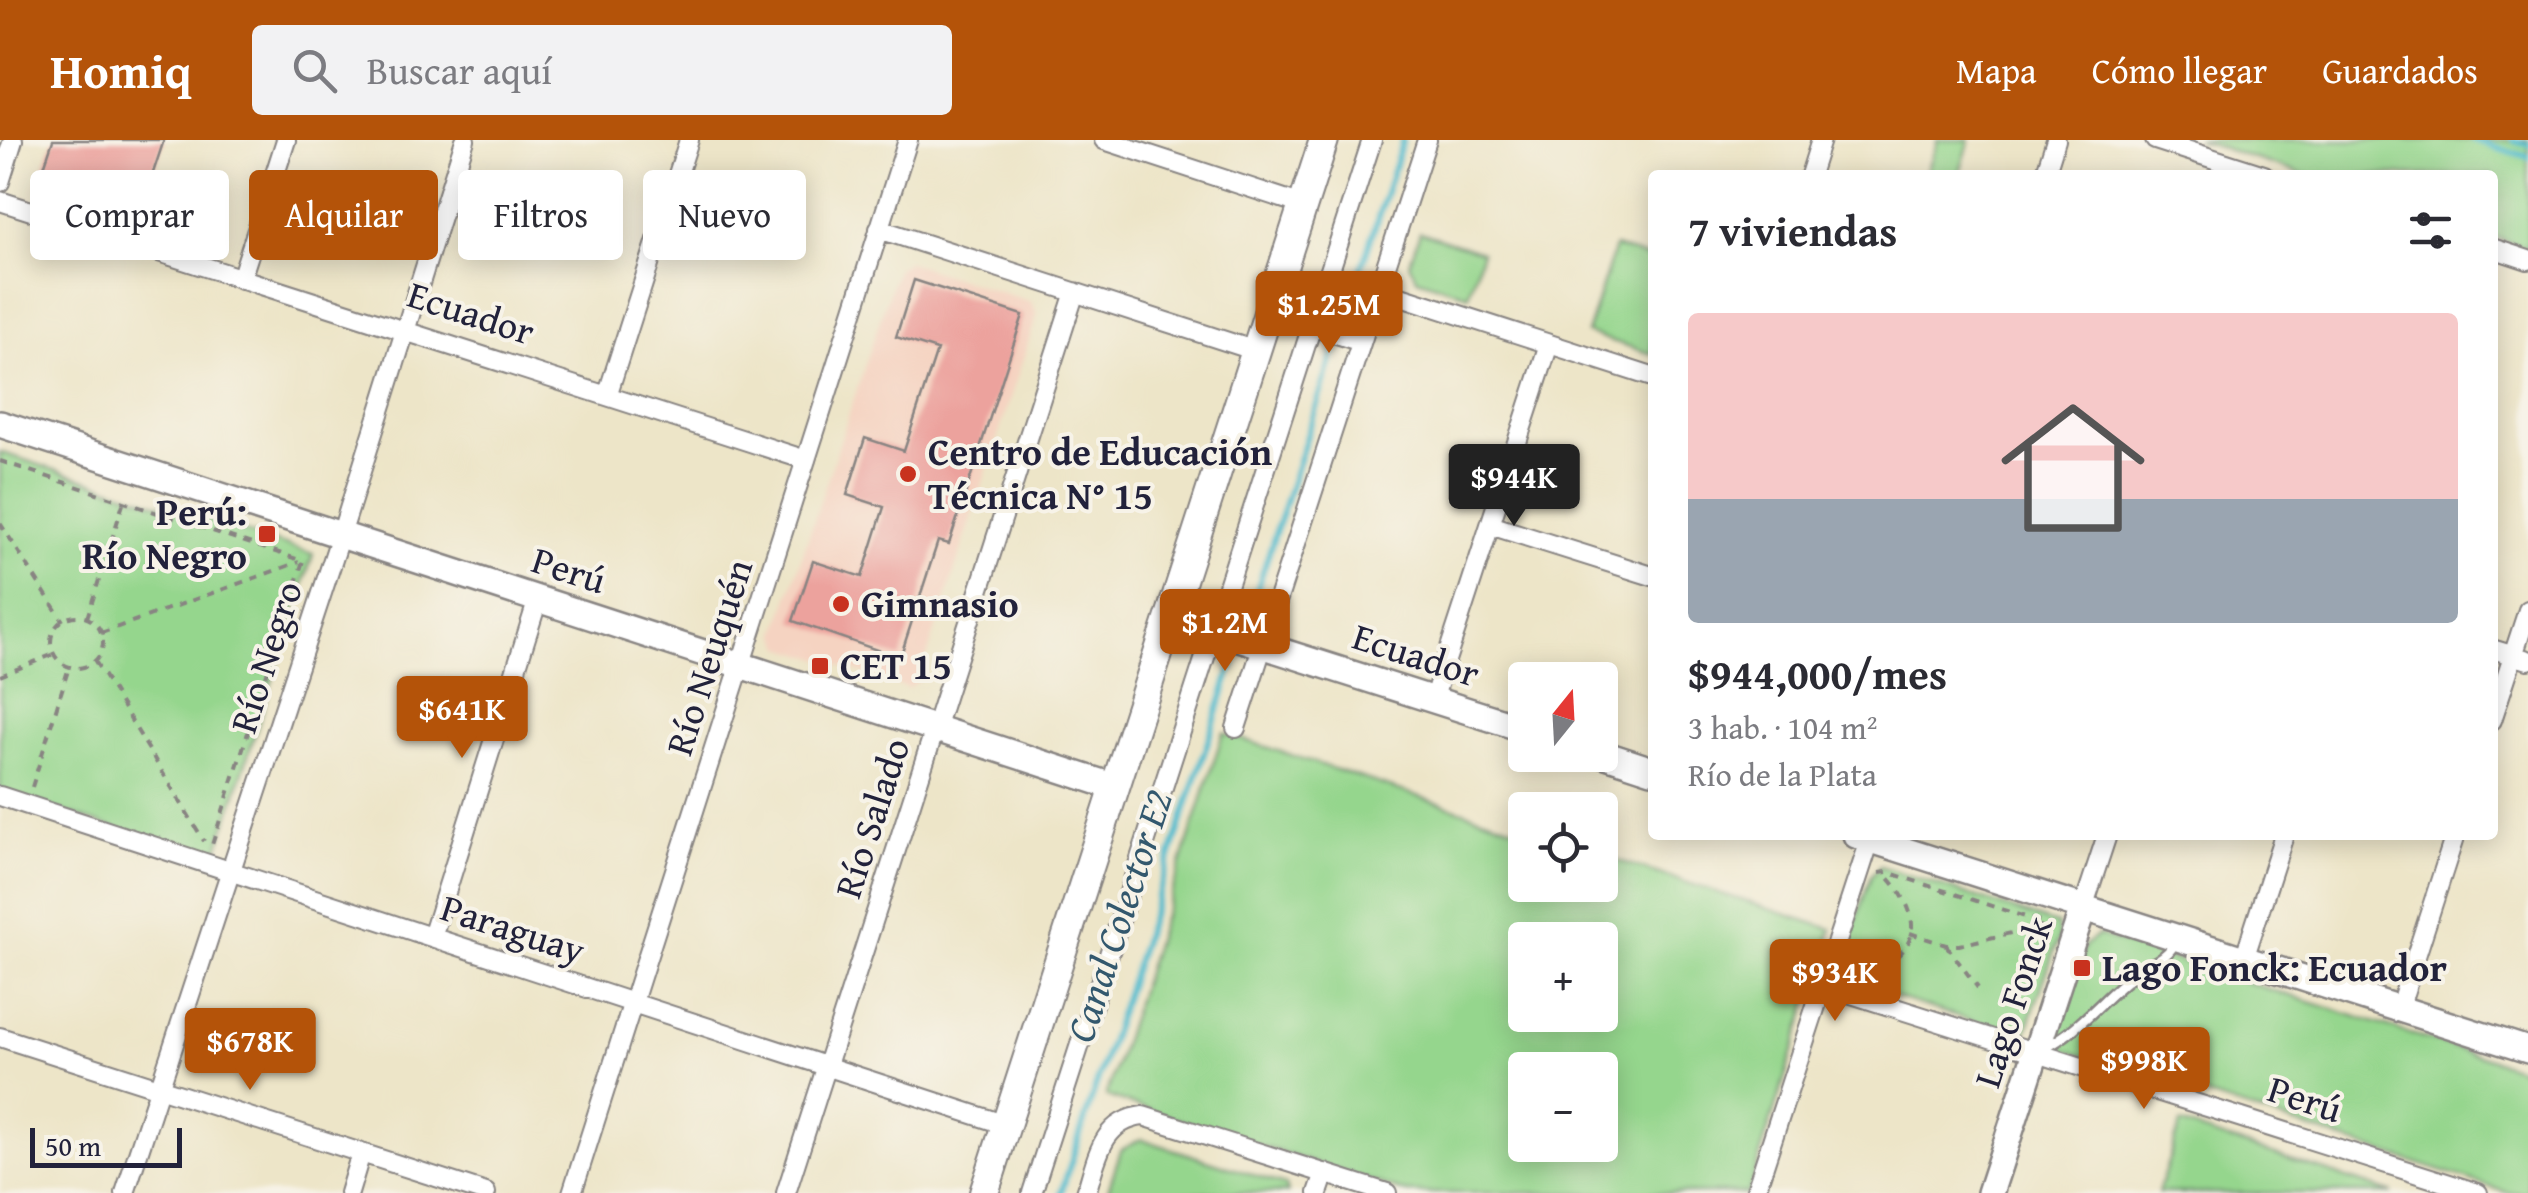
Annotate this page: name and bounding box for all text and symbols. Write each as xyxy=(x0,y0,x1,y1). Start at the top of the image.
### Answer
search box xyxy=(252,25,952,115)
text: Homiq xyxy=(50,35,192,106)
text: Buscar aquí xyxy=(367,42,552,98)
icon: search xyxy=(287,43,342,98)
text: Mapa xyxy=(1956,45,2037,96)
text: Cómo llegar xyxy=(2092,45,2267,96)
text: Guardados xyxy=(2322,45,2478,96)
chip: Comprar xyxy=(30,170,229,260)
chip: Alquilar xyxy=(249,170,438,260)
chip: Filtros xyxy=(458,170,623,260)
chip: Nuevo xyxy=(643,170,806,260)
text: 7 viviendas xyxy=(1688,200,1897,261)
icon: filters xyxy=(2403,203,2458,258)
street label: Ecuador xyxy=(401,265,542,359)
pin: $1.25M xyxy=(1248,271,1410,356)
text: $1.25M xyxy=(1278,280,1380,327)
icon: home xyxy=(1983,378,2163,558)
place label: Centro de Educación Técnica N° 15 xyxy=(928,423,1273,523)
pin: $944K xyxy=(1444,444,1584,529)
text: $944K xyxy=(1471,453,1557,500)
marker: Centro de Educación Técnica N° 15 xyxy=(897,463,919,485)
place label: Perú: Río Negro xyxy=(82,483,247,583)
marker: Perú: Río Negro xyxy=(256,523,278,545)
street label: Perú xyxy=(525,531,614,607)
street label: Río Neuquén xyxy=(650,551,766,762)
street label: Río Negro xyxy=(214,574,316,740)
place label: Gimnasio xyxy=(861,575,1019,631)
pin: $1.2M xyxy=(1155,589,1295,674)
marker: Gimnasio xyxy=(830,593,852,615)
text: $1.2M xyxy=(1182,598,1268,645)
street label: Ecuador xyxy=(1346,607,1487,701)
place label: CET 15 xyxy=(840,637,952,693)
text: $944,000/mes xyxy=(1688,643,1947,704)
marker: CET 15 xyxy=(809,655,831,677)
north arrow xyxy=(1508,662,1618,772)
map controls xyxy=(1508,662,1618,1162)
pin: $641K xyxy=(392,676,532,761)
text: $641K xyxy=(419,685,505,732)
text: 3 hab. · 104 m² xyxy=(1688,704,1877,751)
street label: Río Salado xyxy=(819,731,923,905)
text: Río de la Plata xyxy=(1688,751,1877,798)
water label: Canal Colector E2 xyxy=(1050,782,1187,1050)
button: locate xyxy=(1508,792,1618,902)
street label: Paraguay xyxy=(434,879,592,978)
street label: Lago Fonck xyxy=(1958,908,2066,1094)
button: + xyxy=(1508,922,1618,1032)
pin: $934K xyxy=(1765,939,1905,1024)
place label: Lago Fonck: Ecuador xyxy=(2102,939,2448,995)
text: $934K xyxy=(1792,948,1878,995)
marker: Lago Fonck: Ecuador xyxy=(2071,957,2093,979)
pin: $678K xyxy=(180,1008,320,1093)
text: $678K xyxy=(207,1017,293,1064)
pin: $998K xyxy=(2074,1027,2214,1112)
text: $998K xyxy=(2101,1036,2187,1083)
button: − xyxy=(1508,1052,1618,1162)
street label: Perú xyxy=(2261,1060,2350,1136)
scale bar xyxy=(30,1123,182,1168)
text: 50 m xyxy=(45,1125,101,1166)

